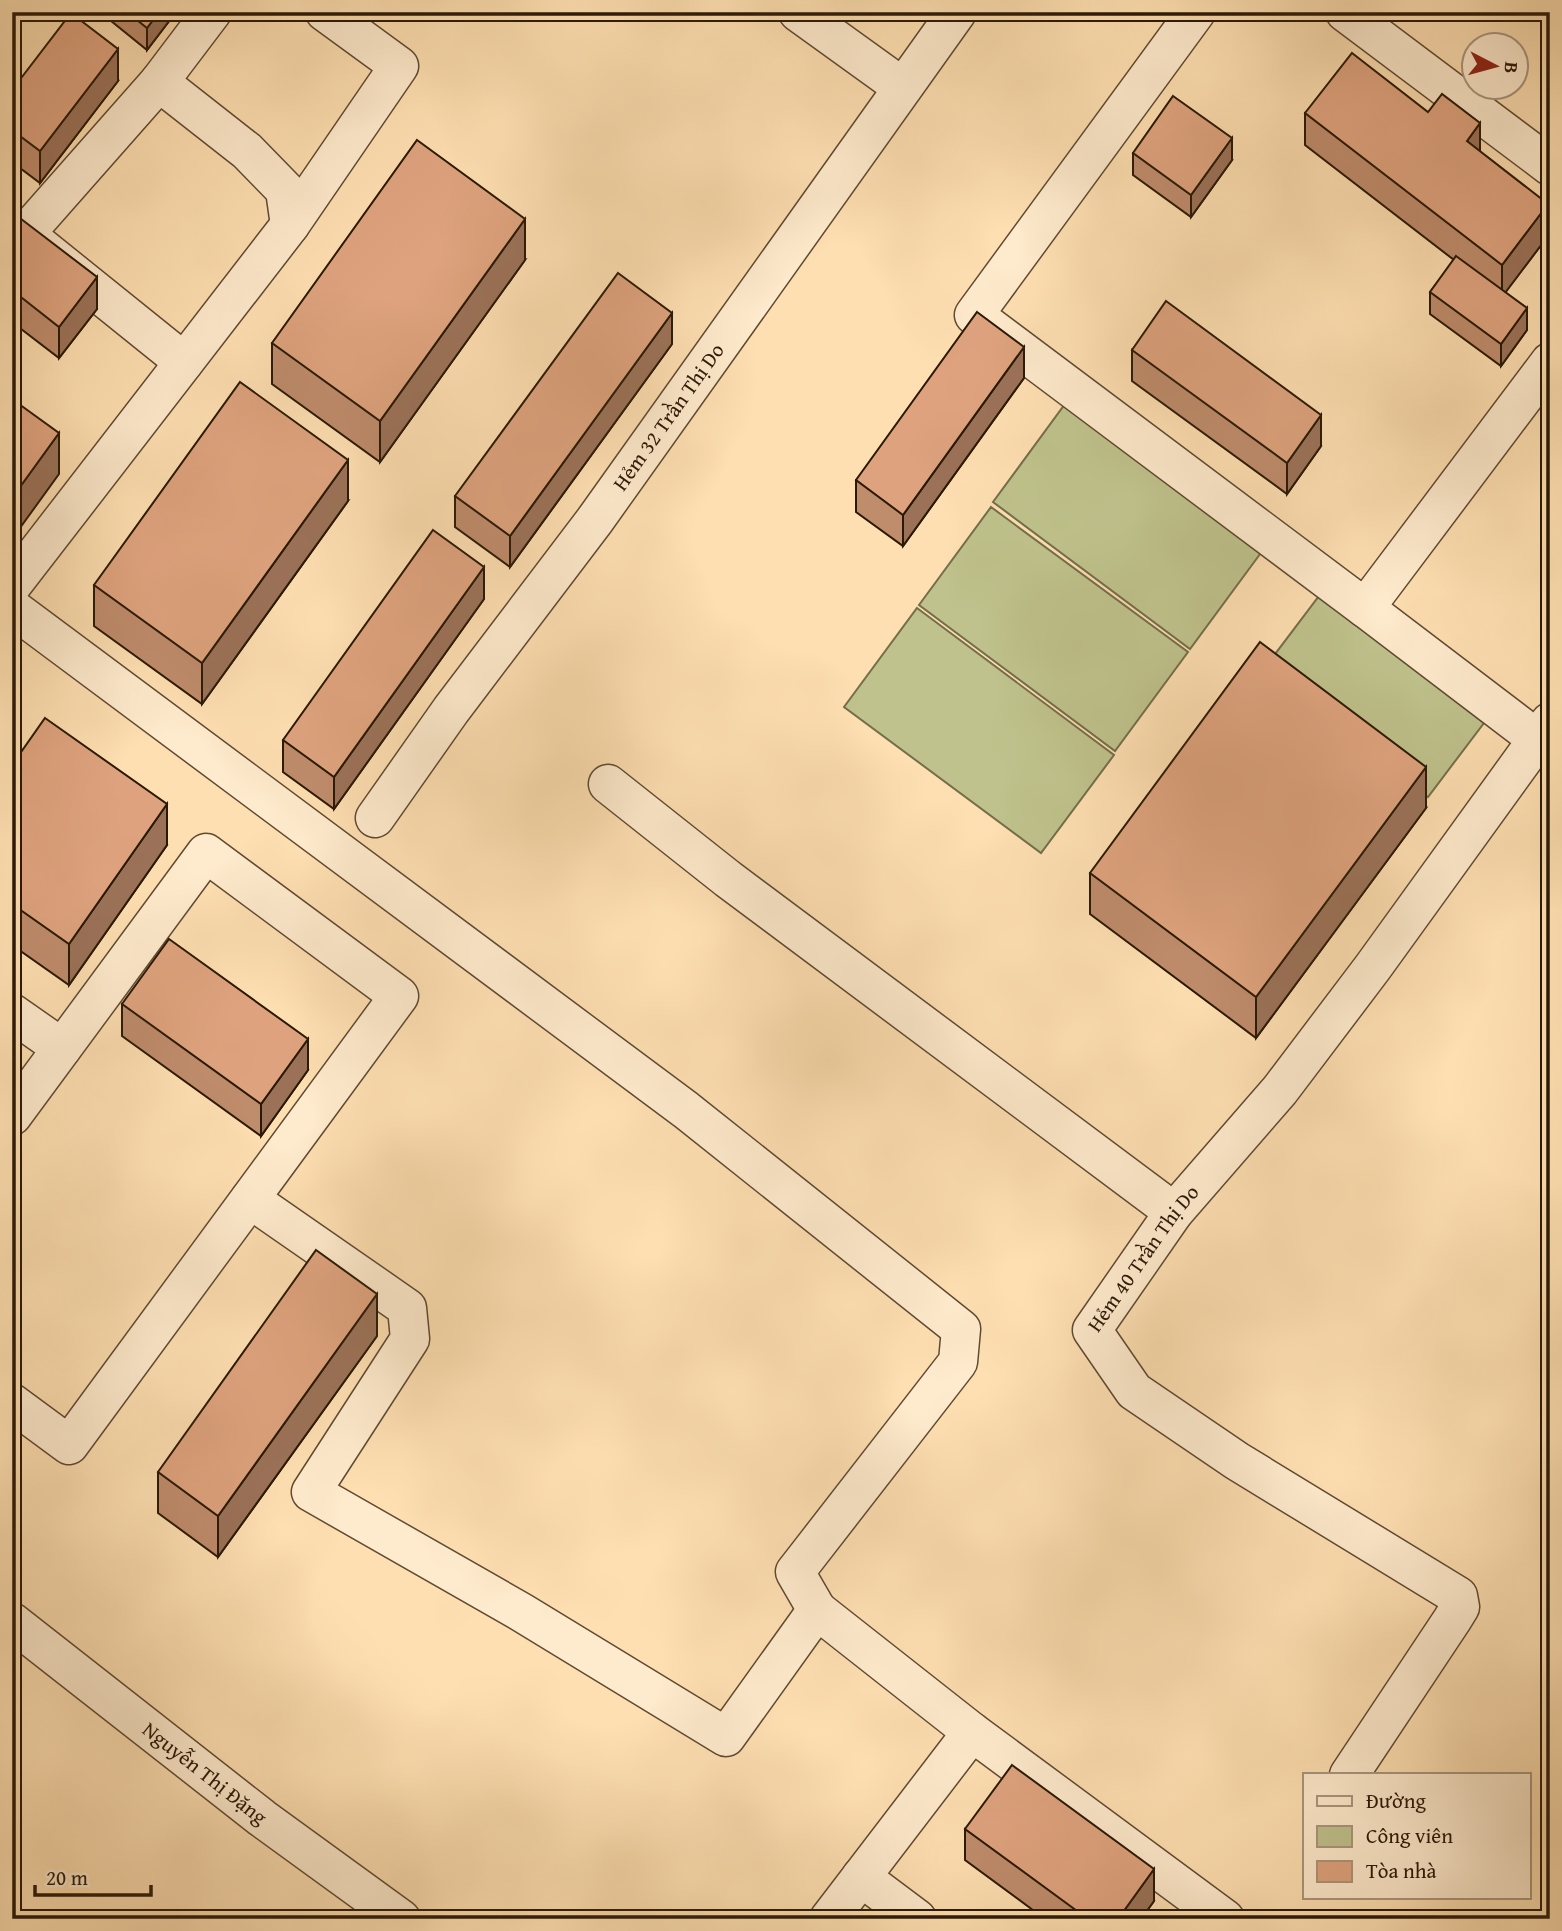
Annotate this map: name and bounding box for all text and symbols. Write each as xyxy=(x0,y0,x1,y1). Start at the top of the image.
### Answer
north arrow xyxy=(1460,32,1530,102)
text: B xyxy=(1497,60,1526,75)
street label: Hẻm 32 Trần Thị Do xyxy=(605,336,731,497)
street label: Hẻm 40 Trần Thị Do xyxy=(1079,1178,1206,1338)
street label: Nguyễn Thị Đặng xyxy=(136,1714,275,1832)
legend xyxy=(1303,1773,1530,1899)
text: Đường xyxy=(1366,1785,1427,1816)
text: Công viên xyxy=(1366,1820,1453,1851)
scale bar xyxy=(35,1854,150,1898)
text: Tòa nhà xyxy=(1366,1855,1437,1886)
text: 20 m xyxy=(46,1862,88,1893)

